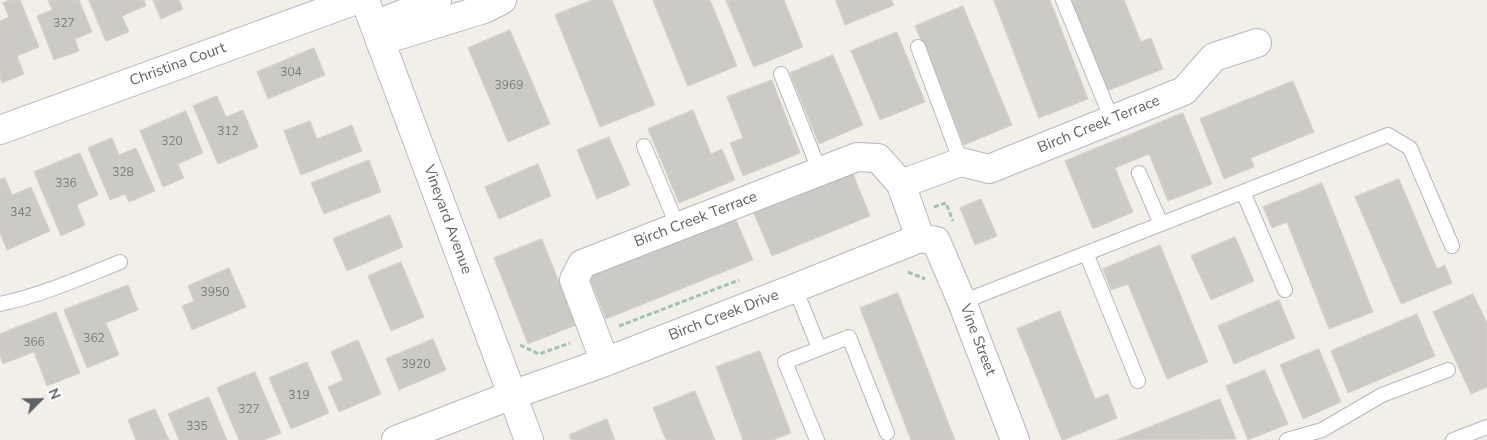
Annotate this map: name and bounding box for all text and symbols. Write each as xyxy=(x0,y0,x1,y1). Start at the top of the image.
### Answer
house number: 327 xyxy=(53,17,75,31)
street label: Christina Court xyxy=(127,39,229,91)
house number: 304 xyxy=(280,66,302,80)
house number: 3969 xyxy=(495,79,523,93)
street label: Birch Creek Terrace xyxy=(1035,92,1163,158)
house number: 312 xyxy=(217,125,239,139)
house number: 320 xyxy=(161,135,183,149)
street label: Vineyard Avenue xyxy=(419,163,475,277)
house number: 328 xyxy=(112,166,134,180)
house number: 336 xyxy=(55,177,77,191)
street label: Birch Creek Terrace xyxy=(632,188,760,252)
house number: 342 xyxy=(10,206,32,220)
house number: 3950 xyxy=(201,286,229,300)
street label: Birch Creek Drive xyxy=(666,287,782,345)
street label: Vine Street xyxy=(955,302,999,378)
house number: 362 xyxy=(83,332,105,346)
house number: 366 xyxy=(23,336,45,350)
house number: 3920 xyxy=(402,358,430,372)
north arrow xyxy=(15,375,65,425)
text: N xyxy=(43,385,65,402)
house number: 319 xyxy=(288,389,310,403)
house number: 327 xyxy=(238,403,260,417)
house number: 335 xyxy=(186,420,208,434)

